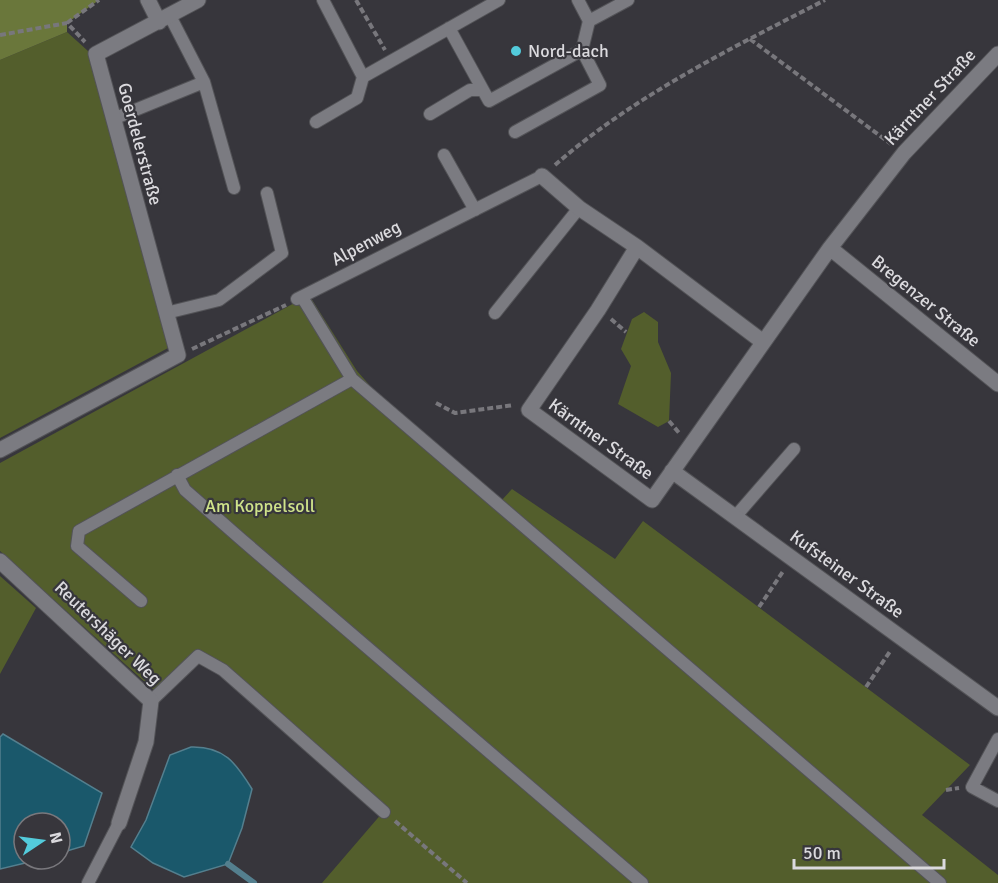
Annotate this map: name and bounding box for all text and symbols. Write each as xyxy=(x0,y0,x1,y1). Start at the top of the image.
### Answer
place label: Nord-dach xyxy=(528,40,609,62)
marker: Nord-dach xyxy=(509,44,523,58)
street label: Kärntner Straße xyxy=(880,44,980,150)
street label: Goerdelerstraße xyxy=(113,80,167,208)
street label: Alpenweg xyxy=(328,216,404,270)
street label: Bregenzer Straße xyxy=(867,250,985,352)
street label: Kärntner Straße xyxy=(544,394,658,484)
park label: Am Koppelsoll xyxy=(205,495,315,517)
street label: Kufsteiner Straße xyxy=(786,525,908,623)
street label: Reutershäger Weg xyxy=(50,576,166,690)
north arrow xyxy=(12,811,72,871)
text: N xyxy=(45,830,67,846)
scale bar xyxy=(794,832,944,870)
text: 50 m xyxy=(803,842,841,864)

